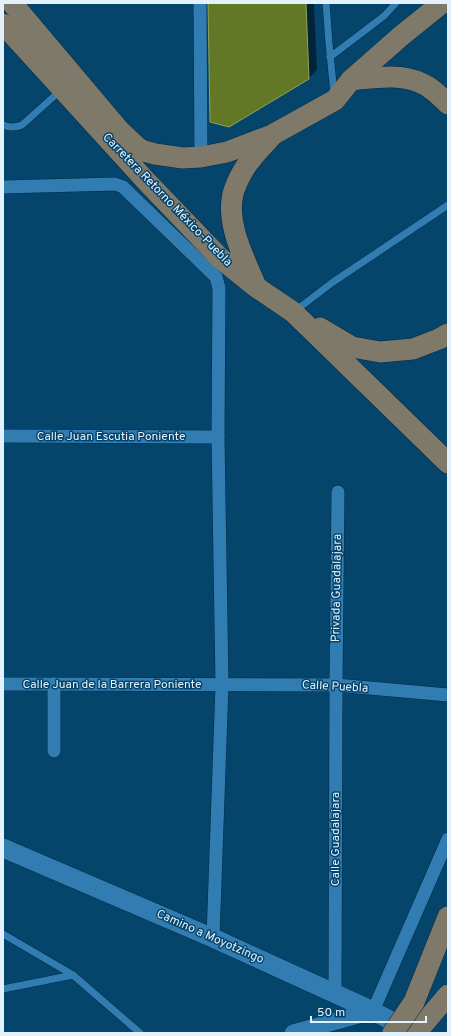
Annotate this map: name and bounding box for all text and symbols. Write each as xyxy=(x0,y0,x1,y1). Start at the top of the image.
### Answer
street label: Carretera Retorno México-Puebla xyxy=(99,130,235,270)
street label: Calle Juan Escutia Poniente xyxy=(37,429,185,445)
street label: Privada Guadalajara xyxy=(328,534,346,642)
street label: Calle Juan de la Barrera Poniente xyxy=(23,677,202,693)
street label: Calle Puebla xyxy=(301,677,369,697)
street label: Calle Guadalajara xyxy=(328,792,344,886)
street label: Camino a Moyotzingo xyxy=(154,906,267,968)
scale bar xyxy=(311,998,426,1024)
text: 50 m xyxy=(317,1005,345,1021)

